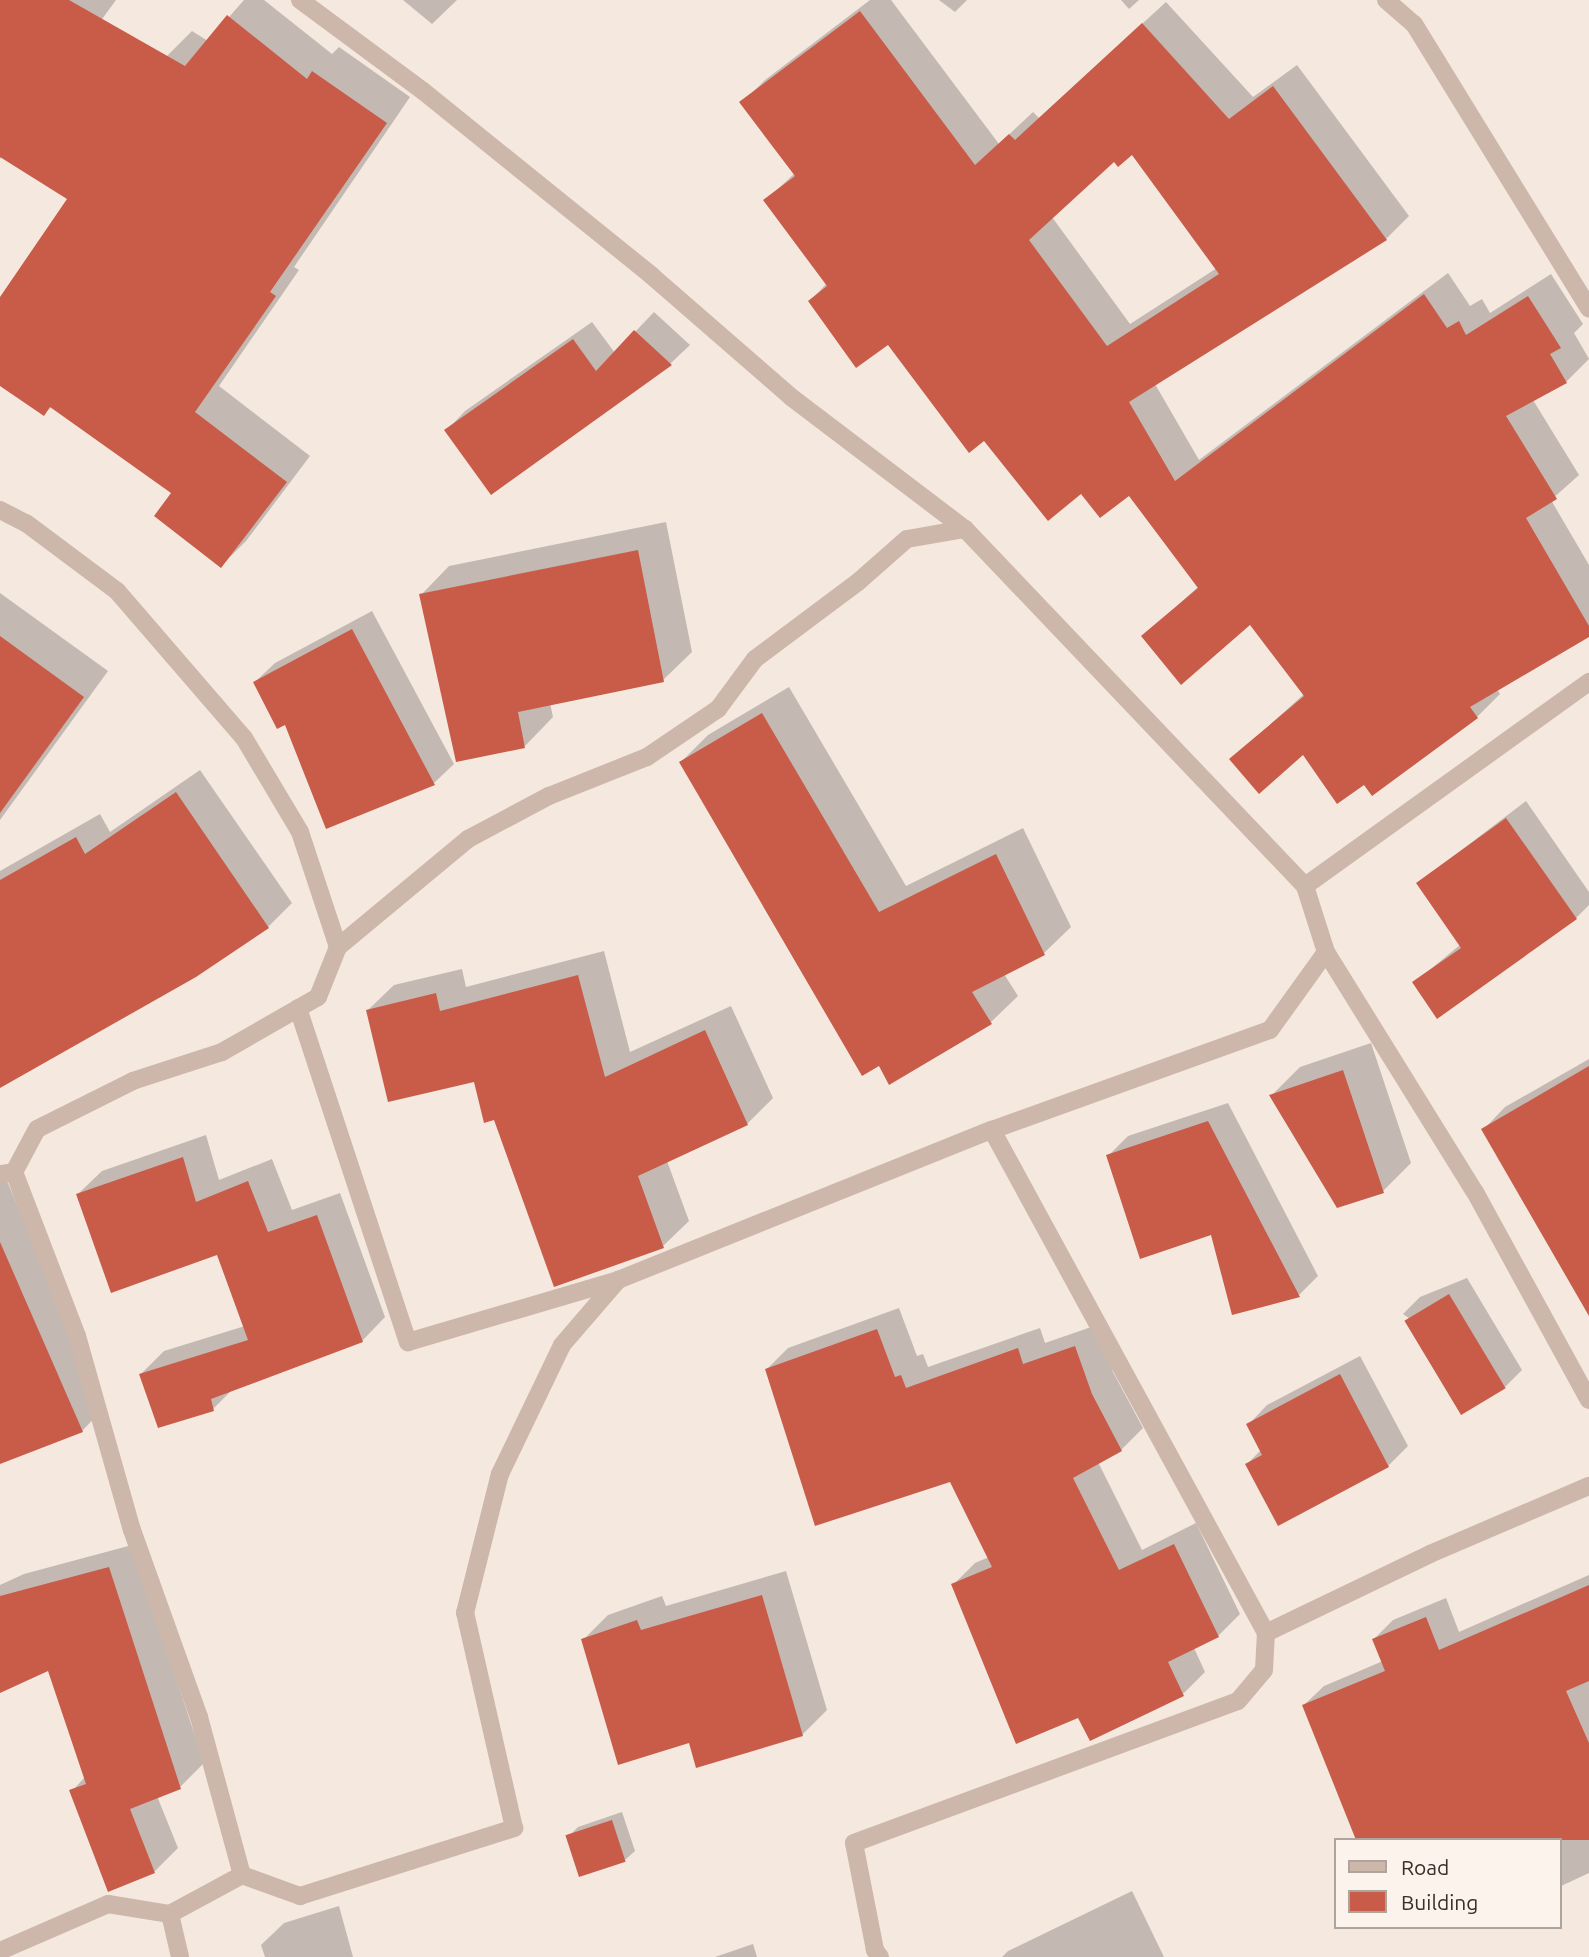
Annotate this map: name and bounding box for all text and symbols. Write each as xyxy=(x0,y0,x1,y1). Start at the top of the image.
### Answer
legend xyxy=(1334,1838,1561,1929)
text: Road xyxy=(1401,1855,1449,1879)
text: Building xyxy=(1401,1890,1478,1914)

